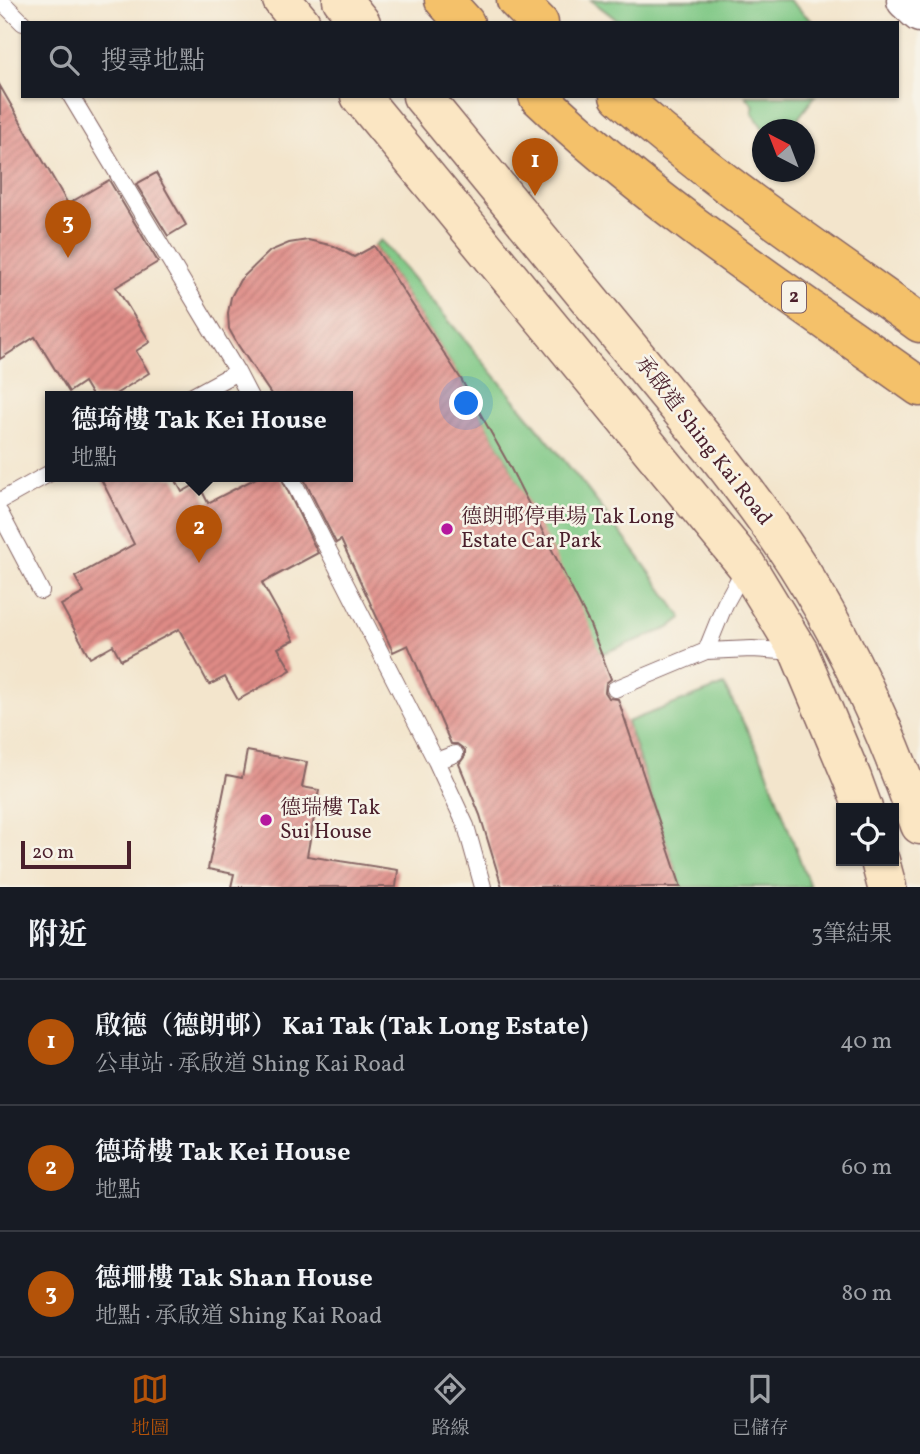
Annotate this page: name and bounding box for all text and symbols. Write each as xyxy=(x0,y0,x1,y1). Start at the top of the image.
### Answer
search box xyxy=(21,21,899,98)
icon: search xyxy=(45,41,83,79)
text: 搜尋地點 xyxy=(101,44,205,80)
north arrow xyxy=(752,119,815,182)
pin: 1 xyxy=(512,138,558,196)
pin: 3 xyxy=(45,200,91,258)
road number: 2 xyxy=(782,282,806,312)
street label: 承啟道 Shing Kai Road xyxy=(628,350,778,532)
your location xyxy=(449,386,483,420)
popup xyxy=(45,391,353,482)
text: 德琦樓 Tak Kei House xyxy=(71,403,327,439)
text: 地點 xyxy=(71,443,117,475)
place label: 德朗邨停車場 Tak Long Estate Car Park xyxy=(461,503,675,556)
pin: 2 xyxy=(176,505,222,563)
marker: 德朗邨停車場 Tak Long Estate Car Park xyxy=(439,521,455,537)
place label: 德瑞樓 Tak Sui House xyxy=(280,794,381,847)
map controls xyxy=(836,803,899,866)
button: locate xyxy=(836,803,899,866)
marker: 德瑞樓 Tak Sui House xyxy=(258,812,274,828)
scale bar xyxy=(21,838,131,870)
text: 20 m xyxy=(32,840,74,866)
text: 附近 xyxy=(28,915,88,957)
text: 3筆結果 xyxy=(811,919,892,951)
text: 啟德（德朗邨） Kai Tak (Tak Long Estate) xyxy=(95,1009,588,1045)
text: 1 xyxy=(46,1026,56,1058)
text: 40 m xyxy=(840,1026,892,1058)
text: 公車站 · 承啟道 Shing Kai Road xyxy=(95,1049,405,1081)
text: 德琦樓 Tak Kei House xyxy=(95,1135,350,1171)
text: 2 xyxy=(45,1152,57,1184)
text: 60 m xyxy=(842,1152,892,1184)
text: 地點 xyxy=(95,1175,141,1207)
text: 德珊樓 Tak Shan House xyxy=(95,1261,373,1297)
text: 3 xyxy=(45,1278,57,1310)
text: 80 m xyxy=(842,1278,892,1310)
text: 地點 · 承啟道 Shing Kai Road xyxy=(95,1301,382,1333)
tab: 地圖 xyxy=(131,1370,169,1442)
tab: 路線 xyxy=(431,1370,470,1442)
tab: 已儲存 xyxy=(732,1370,789,1442)

